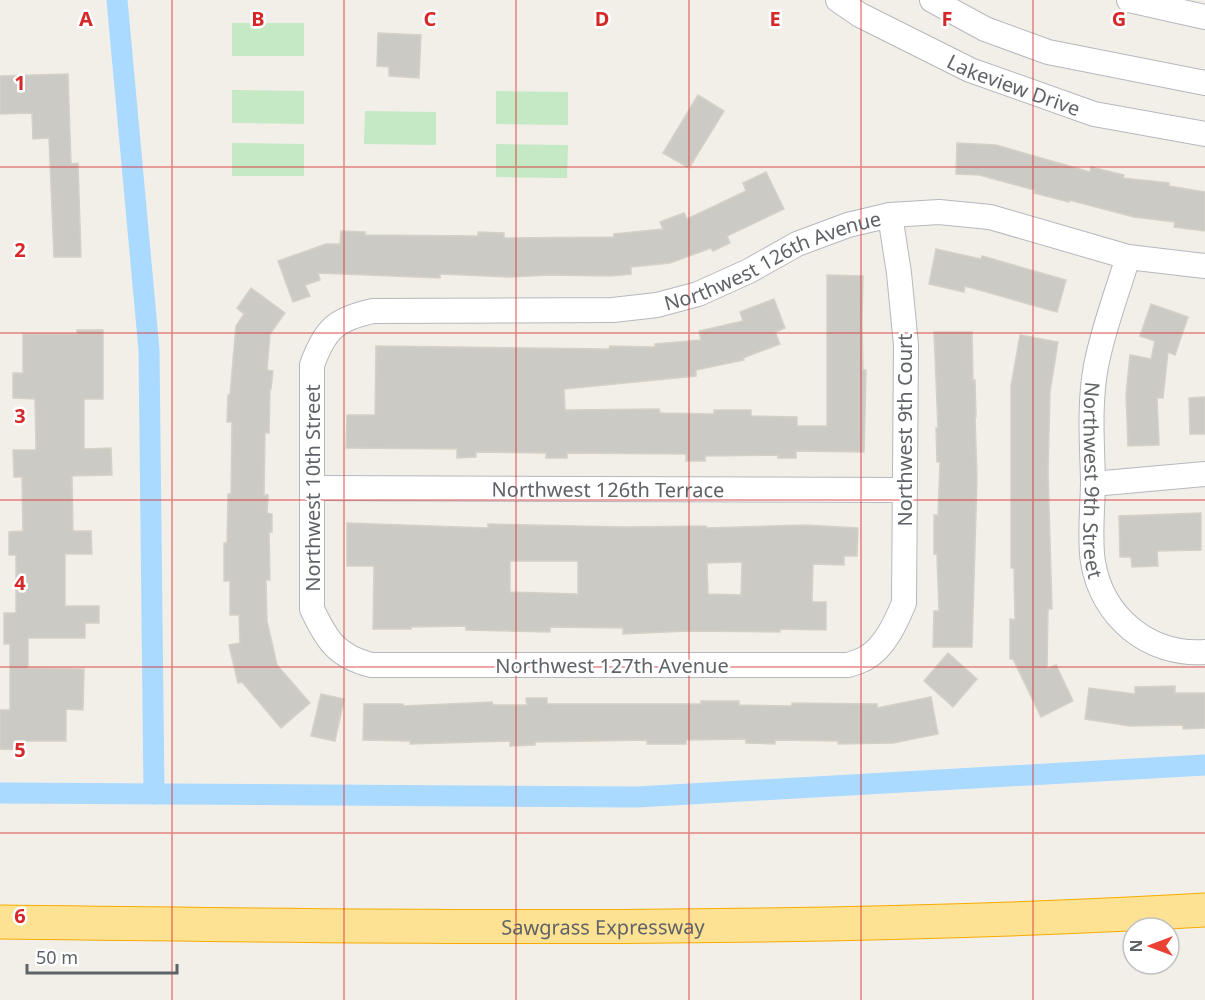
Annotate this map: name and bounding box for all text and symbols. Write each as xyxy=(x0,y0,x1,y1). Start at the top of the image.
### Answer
text: A xyxy=(79,5,93,32)
text: B xyxy=(251,5,265,32)
text: C xyxy=(424,5,437,32)
text: D xyxy=(595,5,609,32)
text: E xyxy=(769,5,781,32)
text: F xyxy=(942,5,952,32)
text: G xyxy=(1112,5,1126,32)
street label: Lakeview Drive xyxy=(943,47,1084,122)
text: 1 xyxy=(14,69,26,96)
street label: Northwest 126th Avenue xyxy=(661,204,884,316)
text: 2 xyxy=(14,236,26,263)
street label: Northwest 9th Court xyxy=(891,334,918,526)
street label: Northwest 9th Street xyxy=(1078,381,1110,581)
street label: Northwest 10th Street xyxy=(299,384,326,592)
text: 3 xyxy=(14,402,26,429)
street label: Northwest 126th Terrace xyxy=(492,475,724,503)
text: 4 xyxy=(14,569,26,596)
street label: Northwest 127th Avenue xyxy=(495,652,729,679)
text: 5 xyxy=(14,736,26,763)
text: 6 xyxy=(14,902,26,929)
street label: Sawgrass Expressway xyxy=(501,912,706,940)
north arrow xyxy=(1121,916,1181,976)
scale bar xyxy=(27,937,177,975)
text: N xyxy=(1125,939,1147,953)
text: 50 m xyxy=(36,945,78,969)

